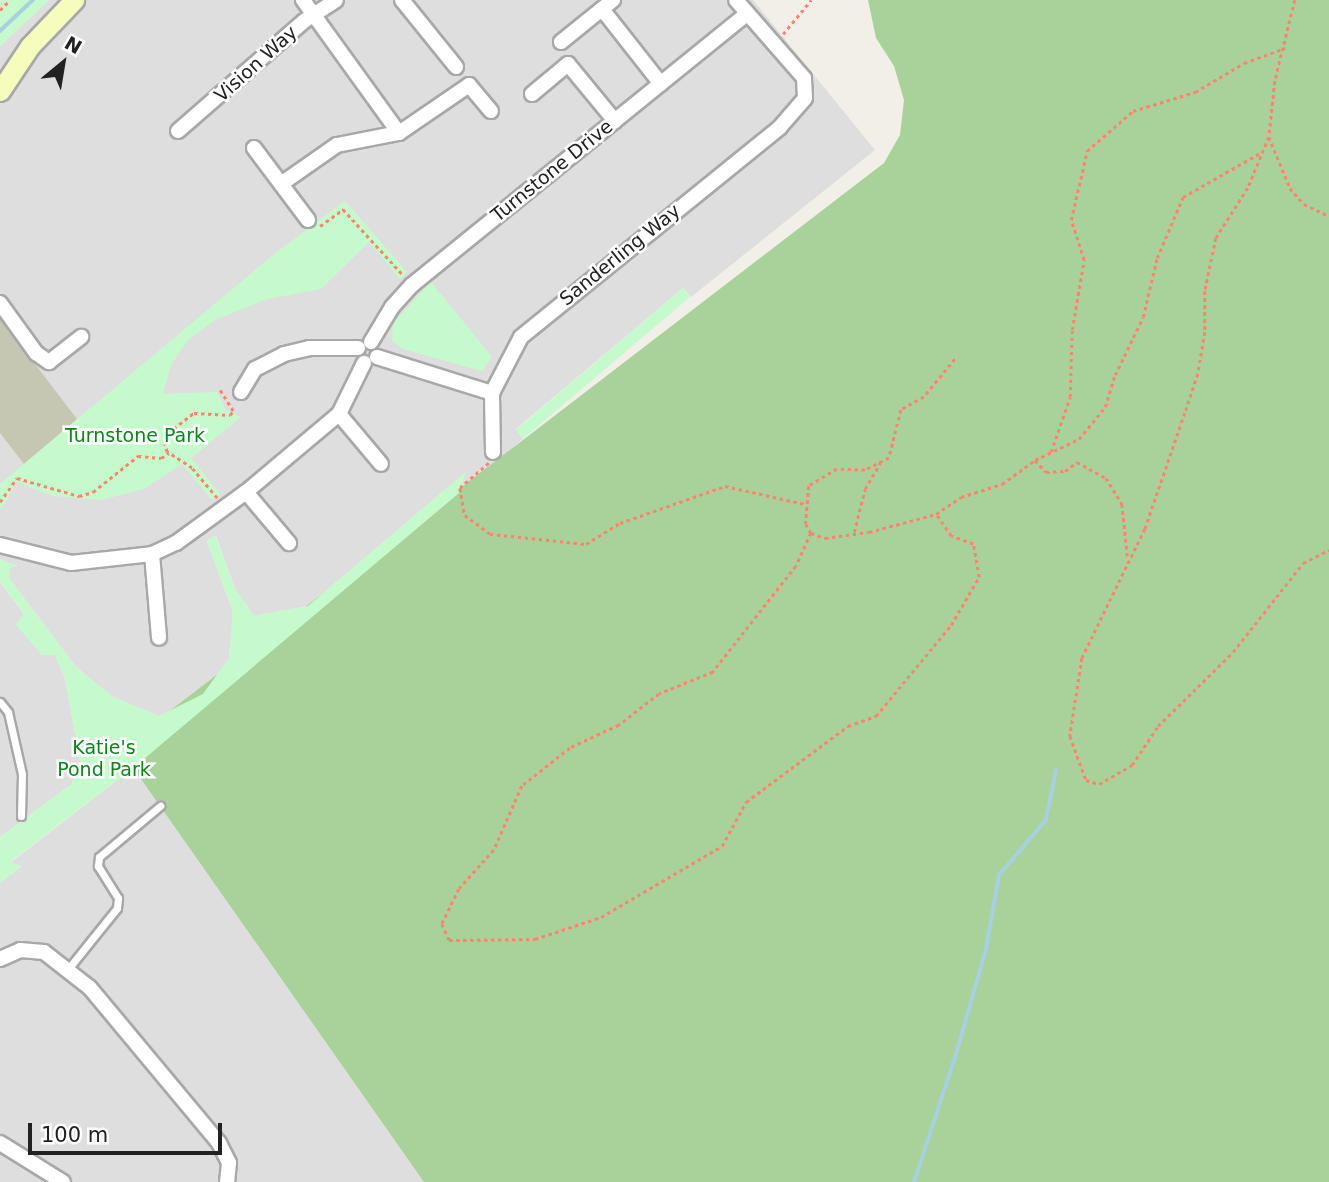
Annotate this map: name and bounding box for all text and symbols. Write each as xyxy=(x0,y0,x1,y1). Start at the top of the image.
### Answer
street label: Vision Way xyxy=(210,21,302,107)
north arrow xyxy=(28,28,98,98)
text: N xyxy=(61,31,86,58)
street label: Turnstone Drive xyxy=(487,115,617,227)
street label: Sanderling Way xyxy=(555,199,685,311)
park label: Turnstone Park xyxy=(65,425,205,447)
park label: Katie's Pond Park xyxy=(57,737,151,781)
scale bar xyxy=(32,1108,226,1152)
text: 100 m xyxy=(41,1123,108,1147)

